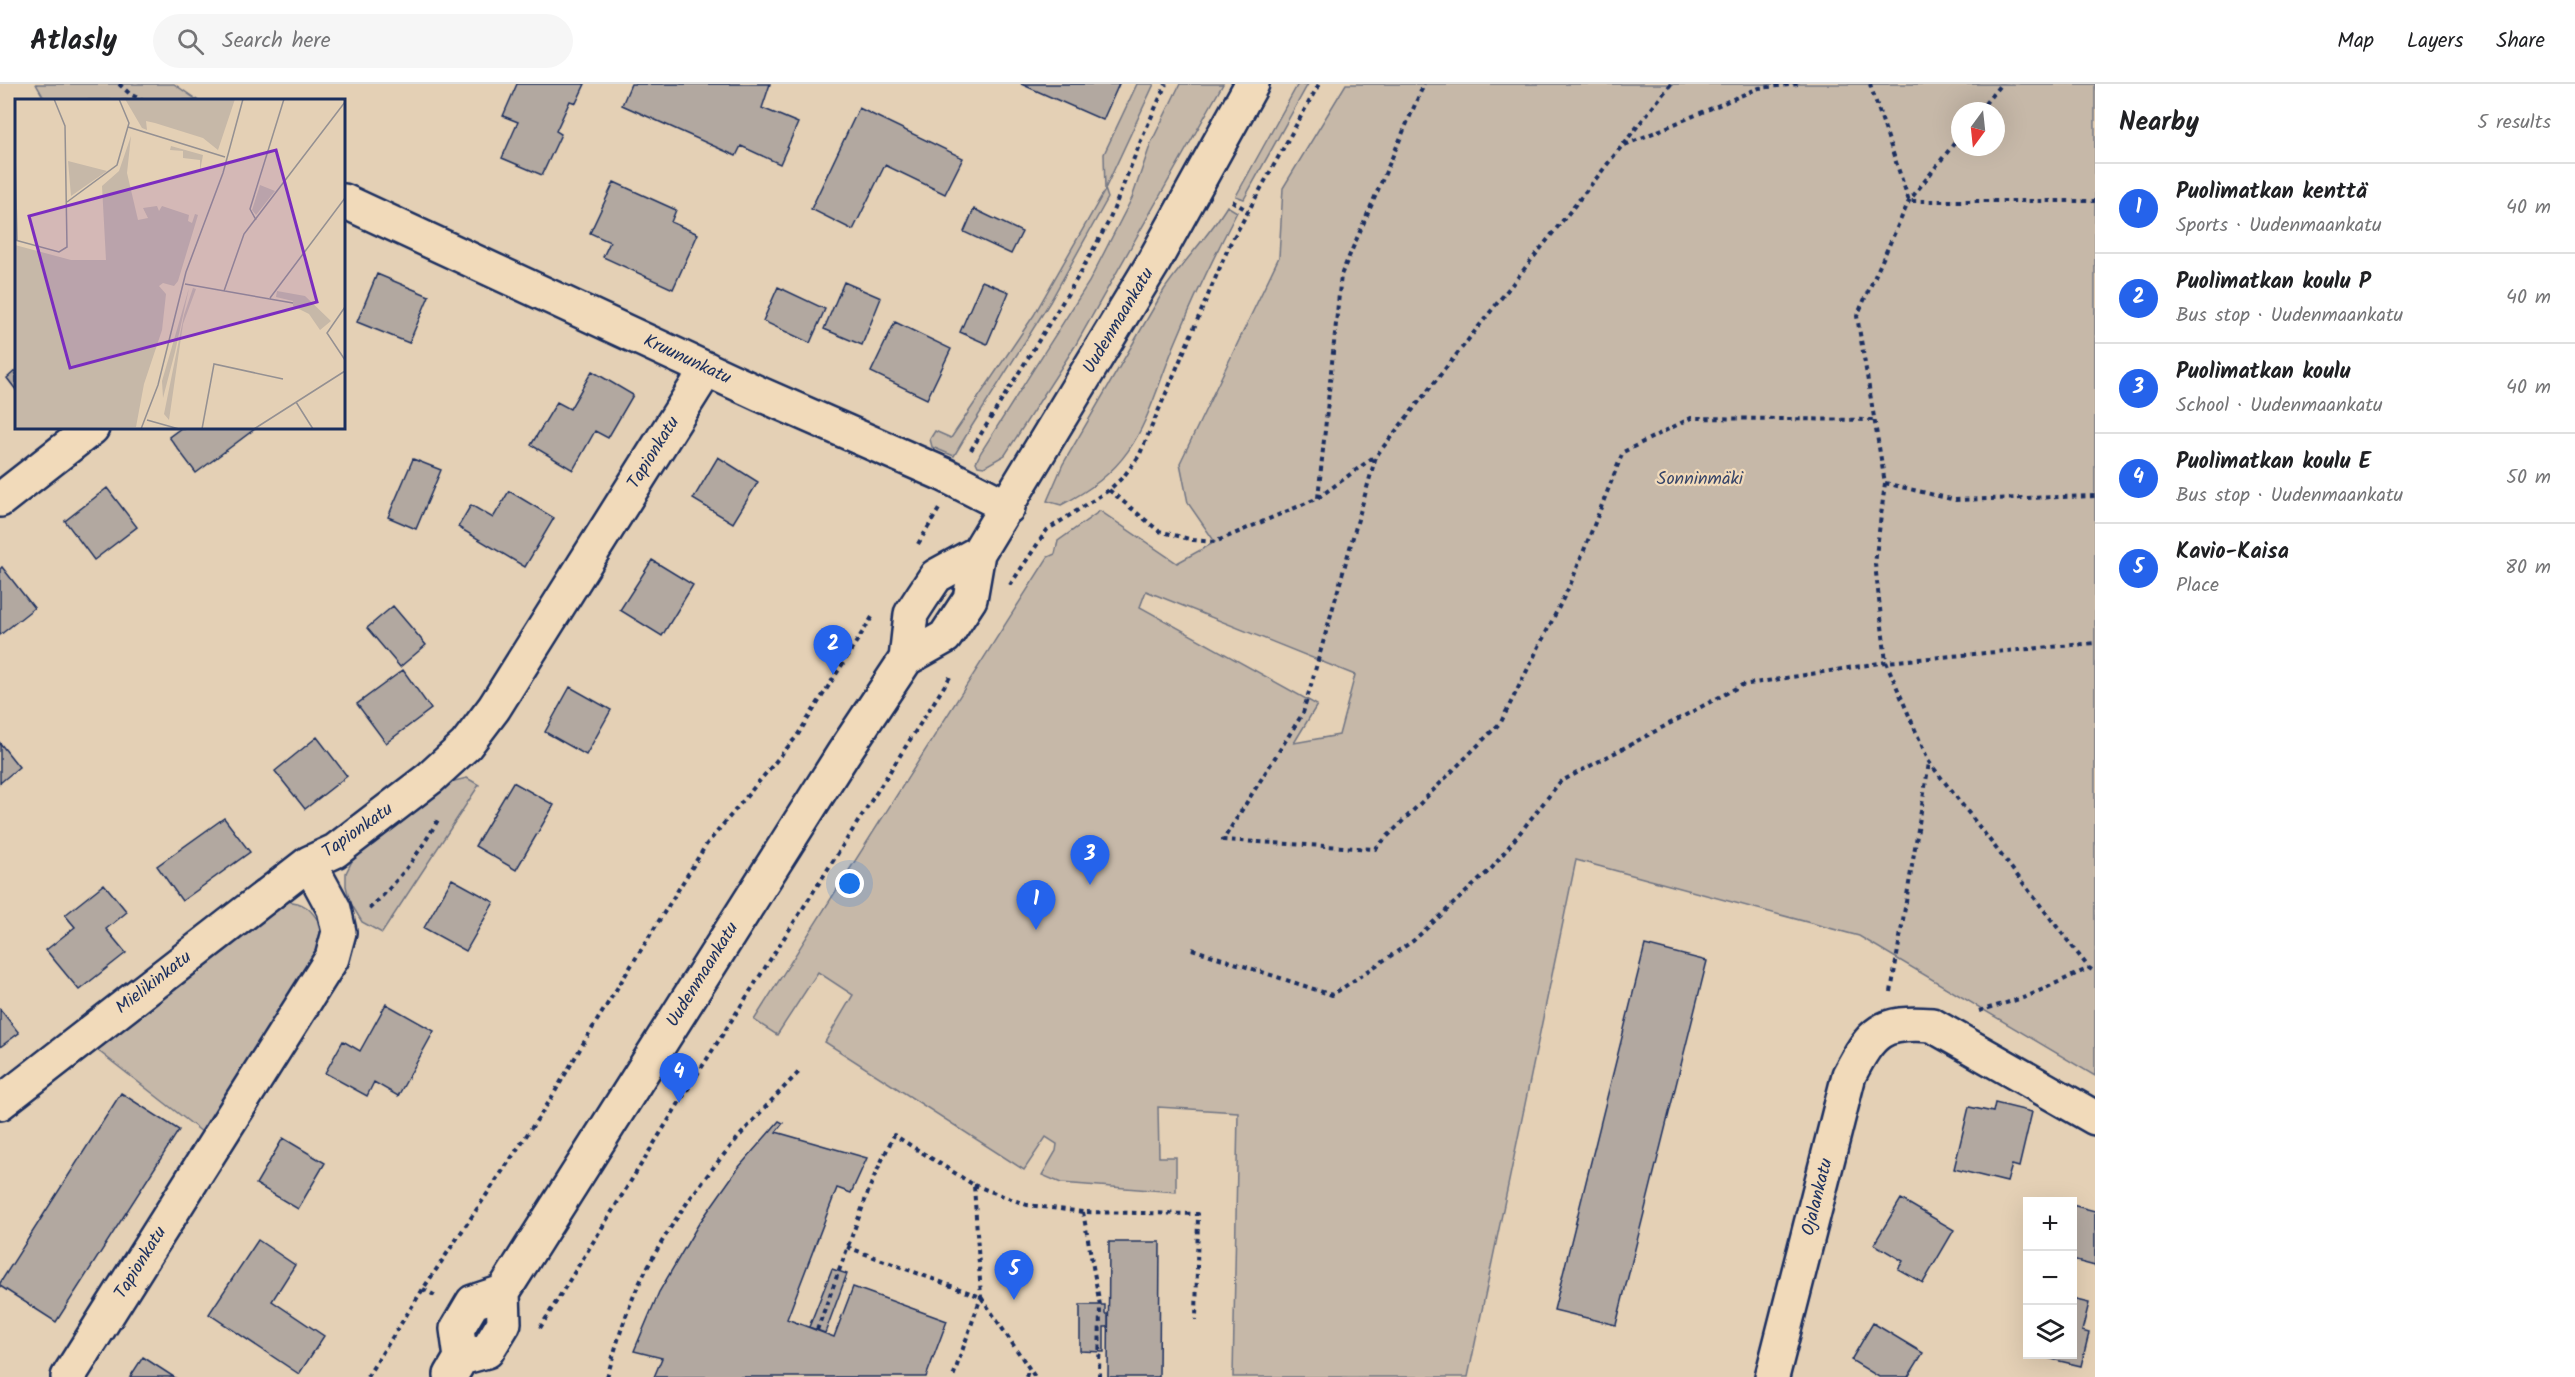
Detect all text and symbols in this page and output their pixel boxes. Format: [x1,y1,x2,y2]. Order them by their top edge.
search box [153,14,573,68]
text: Atlasly [30,19,117,64]
text: Search here [222,24,331,59]
icon: search [174,25,207,58]
text: Map [2337,25,2374,58]
text: Layers [2407,25,2463,58]
text: Share [2496,25,2545,58]
inset map [15,99,345,429]
north arrow [1951,102,2005,156]
text: Nearby [2119,102,2199,144]
text: 5 results [2477,107,2551,139]
text: Puolimatkan kenttä [2176,175,2367,210]
text: 1 [2135,192,2142,224]
text: 40 m [2506,192,2551,224]
text: Sports · Uudenmaankatu [2176,210,2382,242]
street label: Uudenmaankatu [1076,262,1162,380]
text: Puolimatkan koulu P [2176,265,2371,300]
text: 2 [2133,282,2144,314]
text: 40 m [2506,282,2551,314]
text: Bus stop · Uudenmaankatu [2176,300,2403,332]
street label: Kruununkatu [638,327,736,393]
text: Puolimatkan koulu [2176,355,2350,390]
text: 3 [2133,372,2144,404]
text: 40 m [2506,372,2551,404]
text: School · Uudenmaankatu [2176,390,2383,422]
street label: Tapionkatu [620,411,688,495]
text: Puolimatkan koulu E [2176,445,2371,480]
text: 4 [2133,462,2144,494]
text: 50 m [2506,462,2551,494]
park label: Sonninmäki [1657,465,1744,494]
text: Bus stop · Uudenmaankatu [2176,480,2403,512]
text: Kavio-Kaisa [2176,535,2289,570]
text: 5 [2133,552,2144,584]
text: 80 m [2505,552,2551,584]
text: Place [2176,570,2219,602]
pin: 2 [814,626,852,675]
street label: Tapionkatu [316,796,400,866]
pin: 3 [1070,836,1110,885]
your location [835,869,864,898]
pin: 1 [1016,880,1056,930]
street label: Uudenmaankatu [659,916,747,1033]
street label: Mielikinkatu [110,944,199,1022]
pin: 4 [660,1054,698,1103]
street label: Ojalankatu [1794,1155,1842,1239]
map controls [2023,1197,2077,1359]
button: + [2023,1197,2077,1251]
street label: Tapionkatu [107,1221,175,1305]
pin: 5 [994,1250,1034,1300]
button: − [2023,1251,2077,1305]
button: layers [2023,1305,2077,1359]

